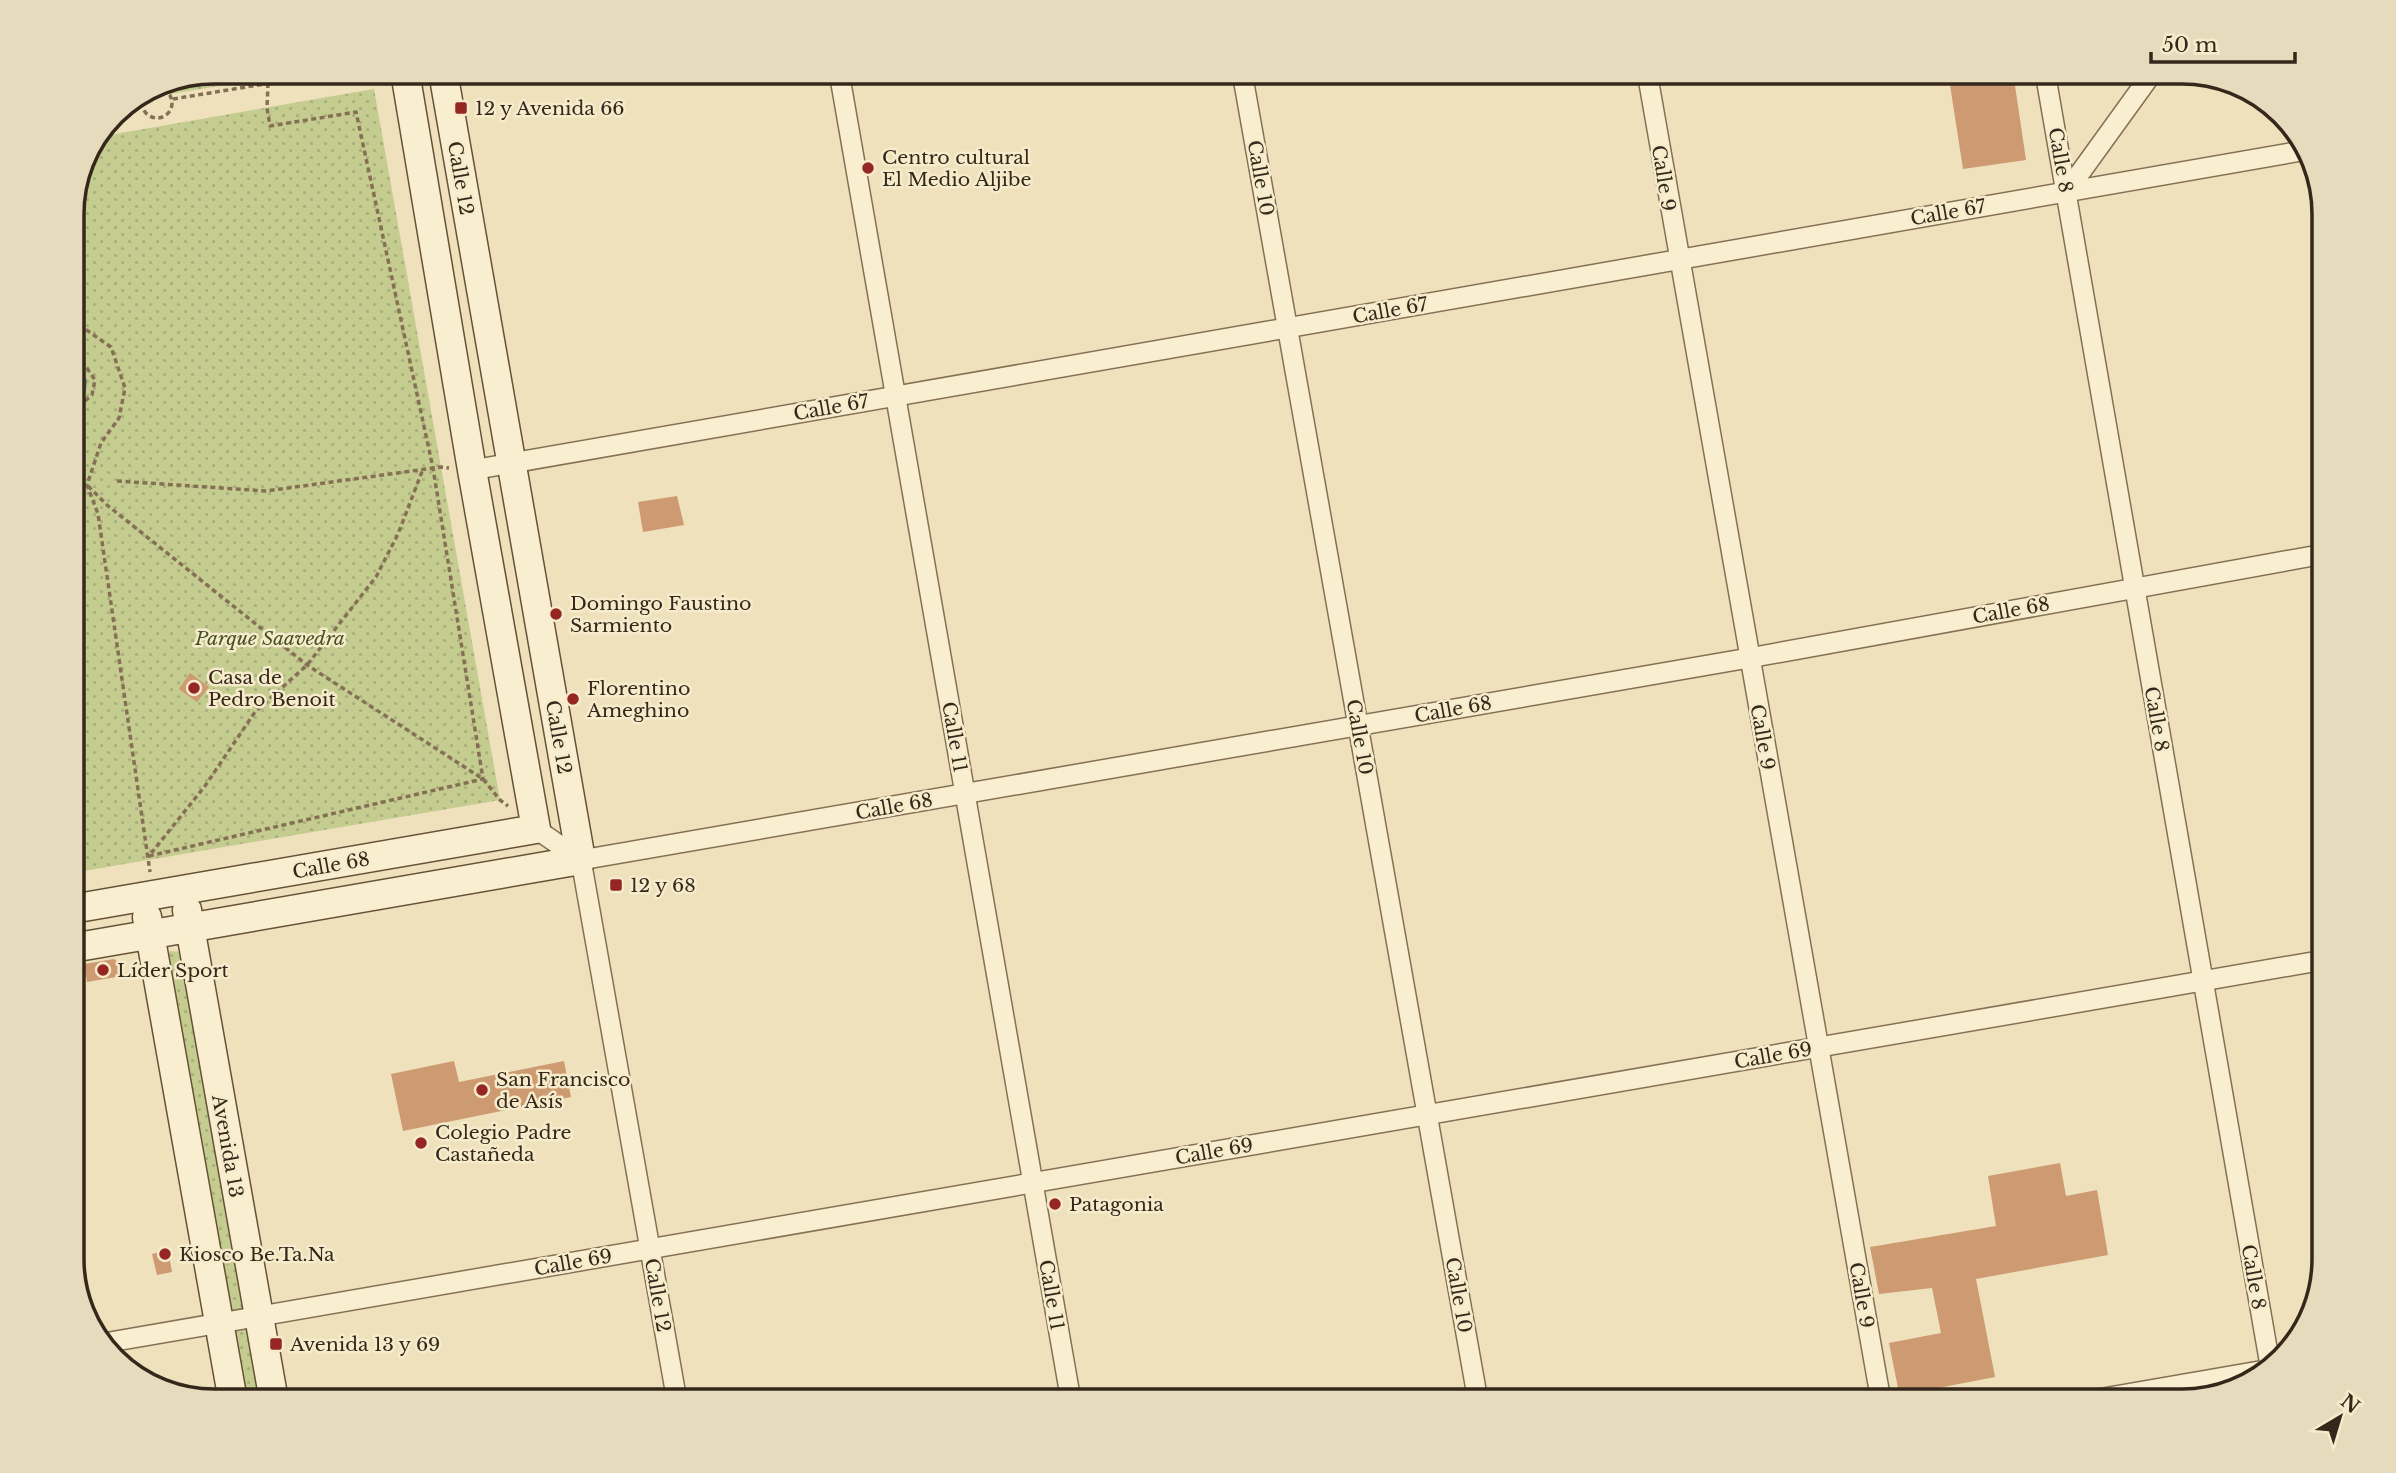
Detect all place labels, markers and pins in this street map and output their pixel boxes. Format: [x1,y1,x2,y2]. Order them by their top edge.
place label: 12 y Avenida 66 [475,97,625,120]
marker: 12 y Avenida 66 [453,100,469,116]
place label: Centro cultural El Medio Aljibe [882,146,1031,191]
marker: Centro cultural El Medio Aljibe [860,160,876,176]
place label: Domingo Faustino Sarmiento [570,592,751,637]
marker: Domingo Faustino Sarmiento [548,606,564,622]
place label: Casa de Pedro Benoit [208,666,336,711]
place label: Florentino Ameghino [586,677,690,722]
marker: Casa de Pedro Benoit [186,680,202,696]
marker: Florentino Ameghino [565,691,581,707]
place label: 12 y 68 [630,874,696,897]
marker: 12 y 68 [608,877,624,893]
place label: Líder Sport [117,959,230,982]
marker: Líder Sport [95,962,111,978]
place label: San Francisco de Asís [496,1068,630,1113]
marker: San Francisco de Asís [474,1082,490,1098]
place label: Colegio Padre Castañeda [435,1121,571,1166]
marker: Colegio Padre Castañeda [413,1135,429,1151]
place label: Patagonia [1069,1193,1164,1216]
marker: Patagonia [1047,1196,1063,1212]
place label: Kiosco Be.Ta.Na [179,1243,335,1266]
marker: Kiosco Be.Ta.Na [157,1246,173,1262]
place label: Avenida 13 y 69 [289,1333,440,1356]
marker: Avenida 13 y 69 [268,1336,284,1352]

